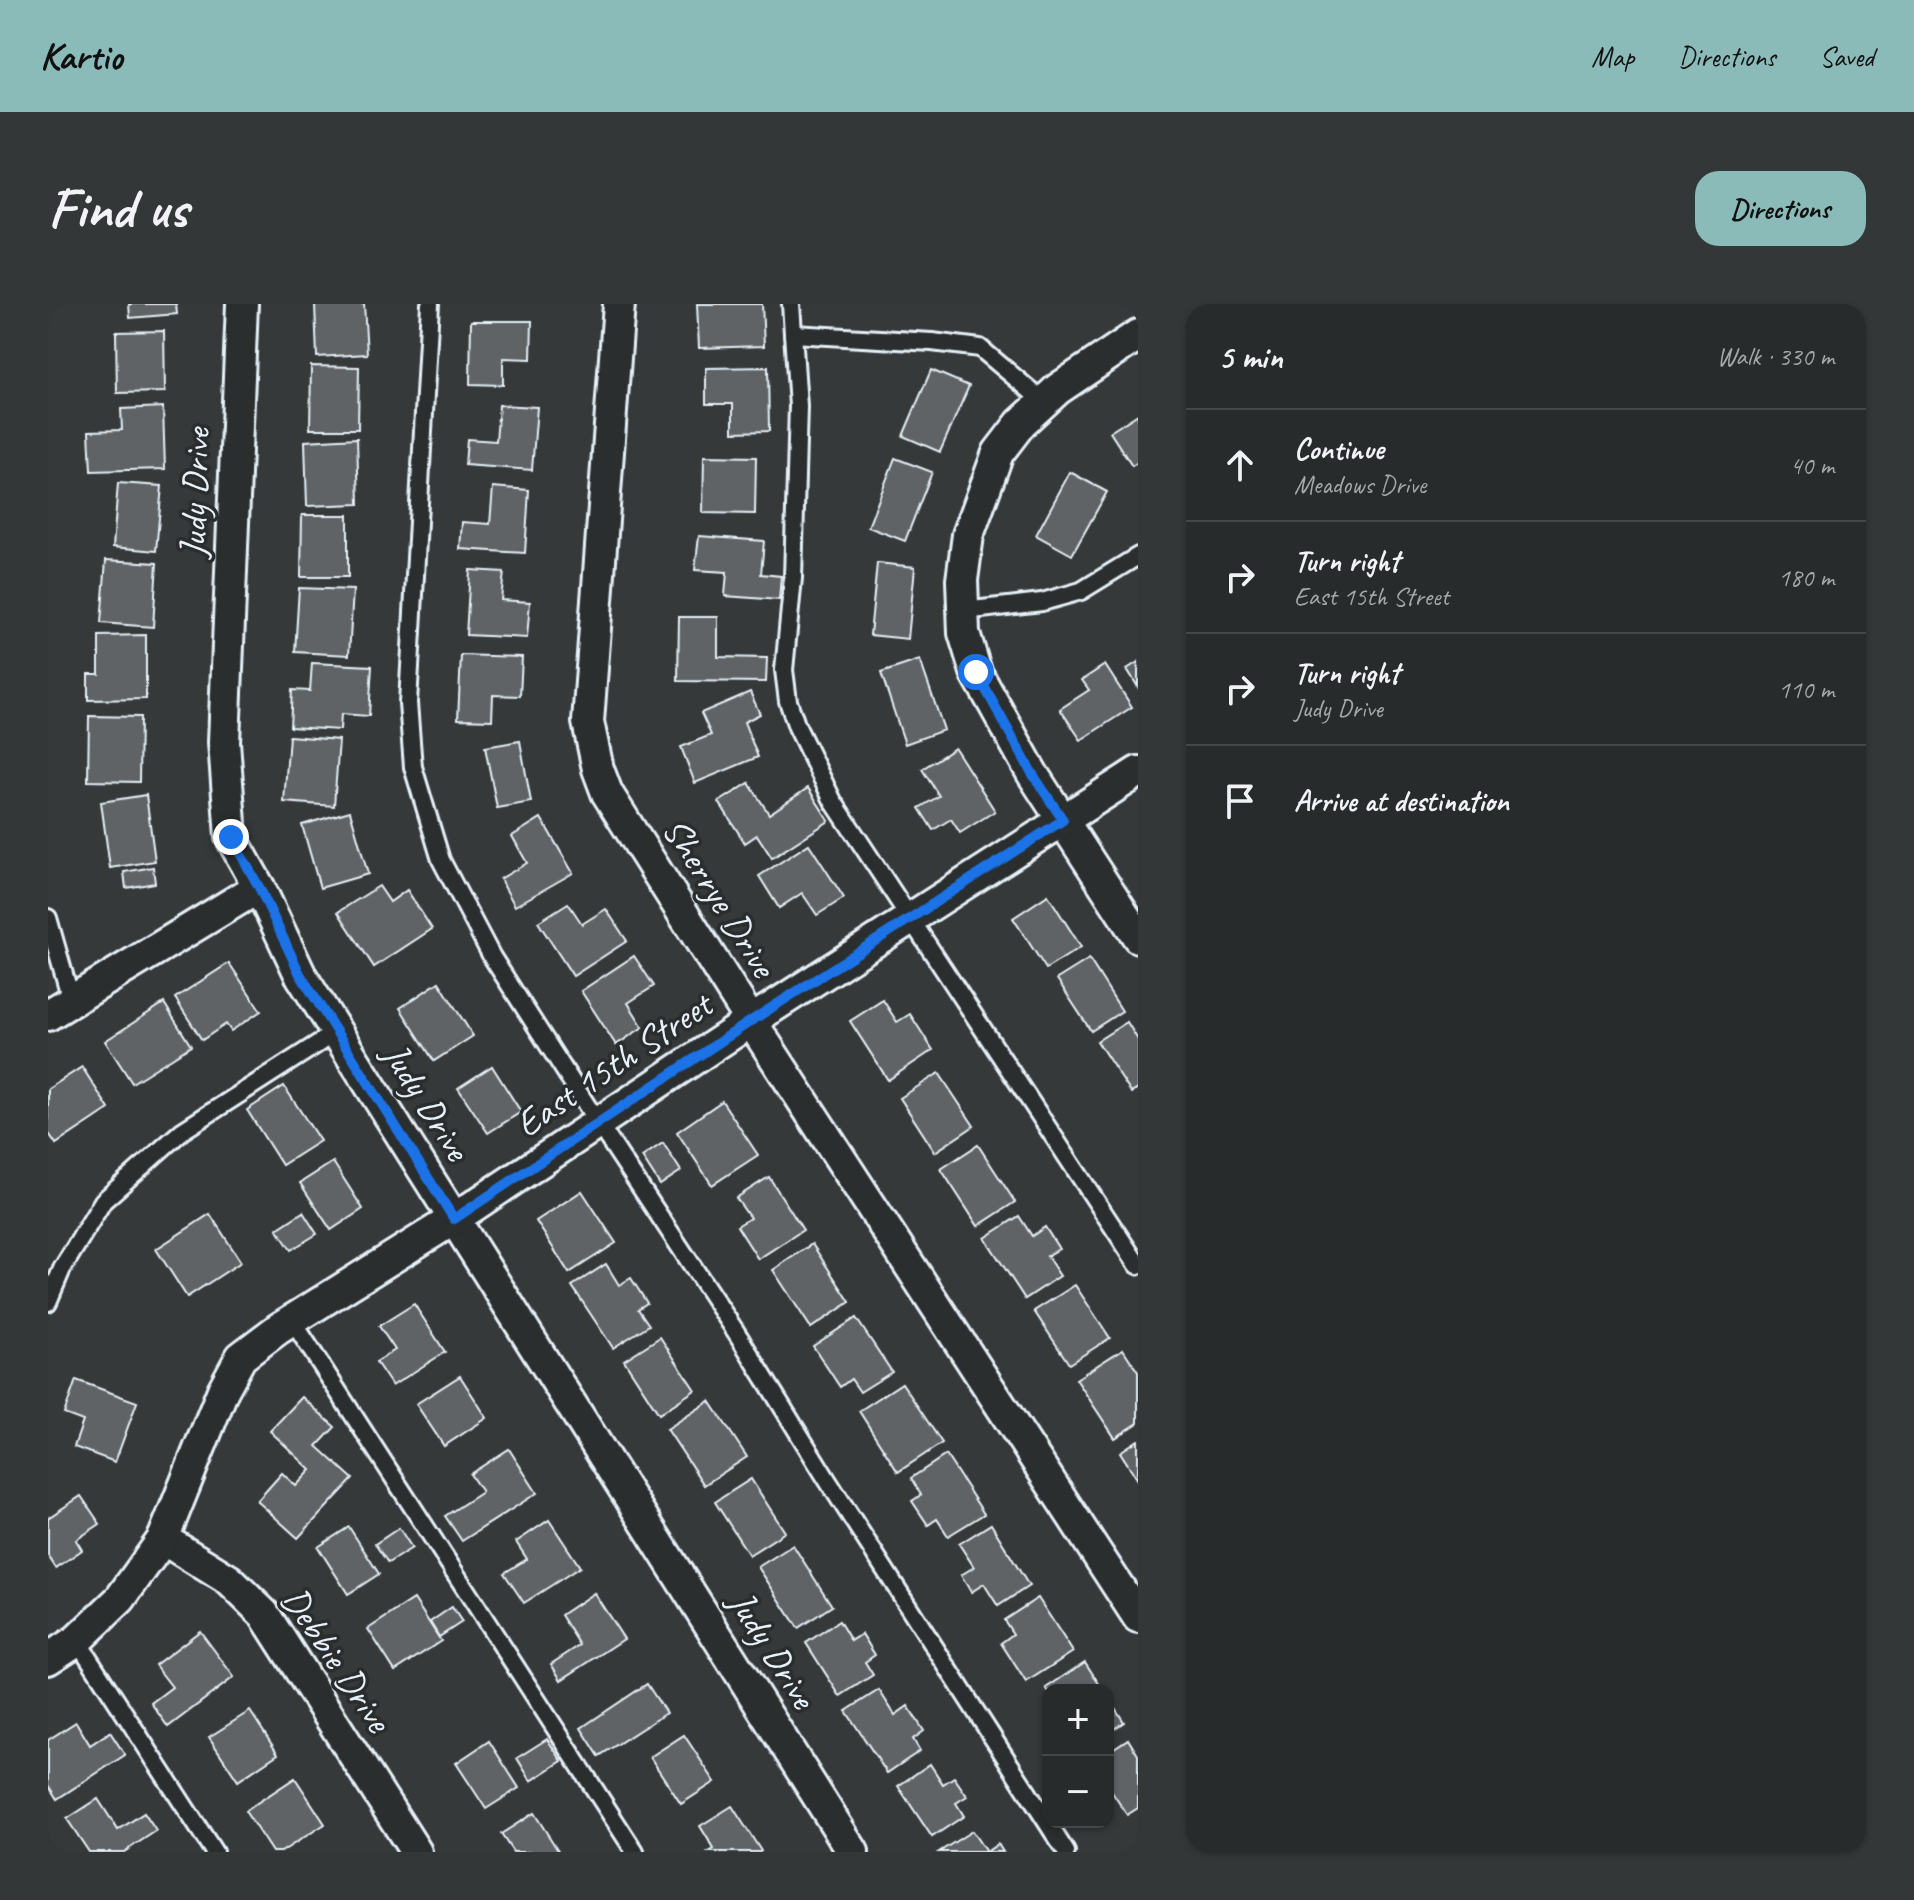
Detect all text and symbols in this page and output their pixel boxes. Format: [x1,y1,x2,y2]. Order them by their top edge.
text: Kartio [40,33,122,80]
text: Map [1591,39,1634,74]
text: Directions [1678,39,1776,74]
text: Saved [1820,39,1874,74]
button: Directions [1695,171,1866,246]
text: Find us [48,173,188,244]
text: 5 min [1218,335,1283,378]
text: Walk · 330 m [1717,340,1834,373]
street label: Judy Drive [169,425,220,561]
text: Continue [1294,430,1384,468]
icon: ahead [1218,443,1262,487]
text: 40 m [1790,449,1834,482]
text: Meadows Drive [1294,468,1426,501]
text: Turn right [1294,542,1399,580]
icon: right [1218,555,1262,599]
text: 180 m [1778,561,1834,594]
text: East 15th Street [1294,580,1449,613]
route start [958,654,994,690]
text: Turn right [1294,654,1399,692]
icon: right [1218,667,1262,711]
text: 110 m [1778,673,1834,706]
text: Judy Drive [1294,692,1383,725]
icon: arrive [1218,779,1262,823]
text: Arrive at destination [1294,782,1509,820]
street label: Sherrye Drive [652,809,788,988]
route end [213,819,249,855]
street label: East 15th Street [506,980,723,1147]
street label: Judy Drive [371,1032,482,1171]
street label: Debbie Drive [271,1578,404,1743]
street label: Judy Drive [717,1580,828,1719]
map controls [1042,1684,1114,1828]
button: + [1042,1684,1114,1756]
button: − [1042,1756,1114,1828]

